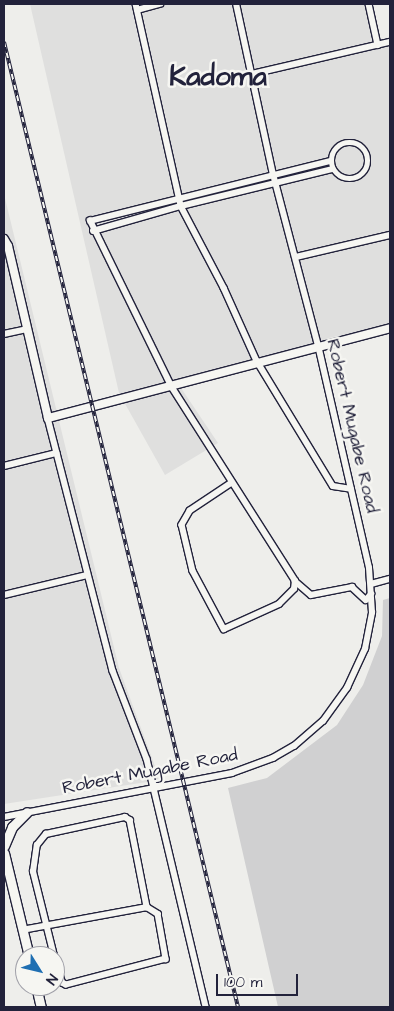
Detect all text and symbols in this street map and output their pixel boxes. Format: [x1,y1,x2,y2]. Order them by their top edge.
district label: Kadoma [169,60,267,94]
street label: Robert Mugabe Road [321,337,383,515]
street label: Robert Mugabe Road [61,744,239,800]
north arrow [15,946,65,996]
scale bar [219,964,302,996]
text: N [41,970,62,989]
text: 100 m [224,972,263,993]

